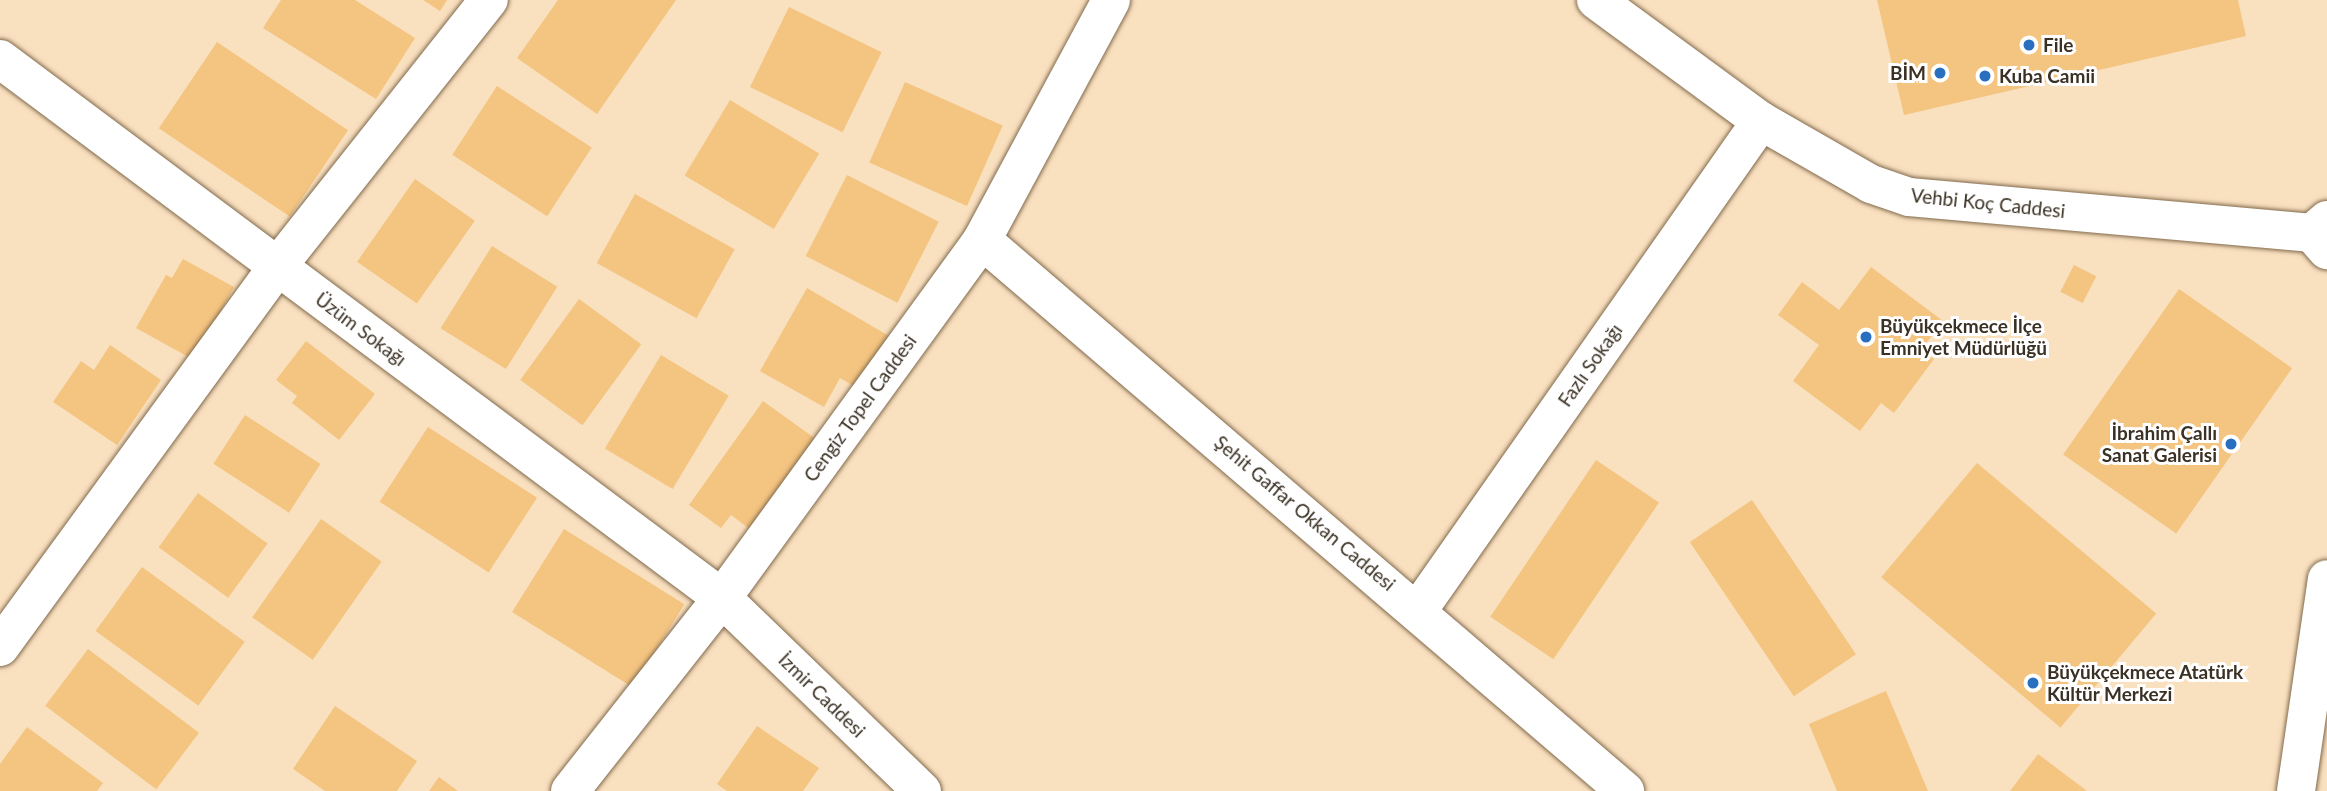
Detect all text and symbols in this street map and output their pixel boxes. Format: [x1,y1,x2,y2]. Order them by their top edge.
place label: File [2043,34,2073,56]
marker: File [2021,37,2037,53]
place label: BİM [1890,62,1926,84]
marker: BİM [1932,65,1948,81]
place label: Kuba Camii [1999,65,2095,87]
marker: Kuba Camii [1977,68,1993,84]
street label: Vehbi Koç Caddesi [1910,184,2066,222]
street label: Üzüm Sokağı [311,287,411,371]
place label: Büyükçekmece İlçe Emniyet Müdürlüğü [1880,315,2047,359]
street label: Fazlı Sokağı [1553,319,1627,411]
marker: Büyükçekmece İlçe Emniyet Müdürlüğü [1858,329,1874,345]
street label: Cengiz Topel Caddesi [799,330,921,486]
place label: İbrahim Çallı Sanat Galerisi [2102,422,2217,466]
street label: Şehit Gaffar Okkan Caddesi [1210,430,1400,596]
marker: İbrahim Çallı Sanat Galerisi [2223,436,2239,452]
street label: İzmir Caddesi [774,648,870,742]
place label: Büyükçekmece Atatürk Kültür Merkezi [2047,661,2244,705]
marker: Büyükçekmece Atatürk Kültür Merkezi [2025,675,2041,691]

